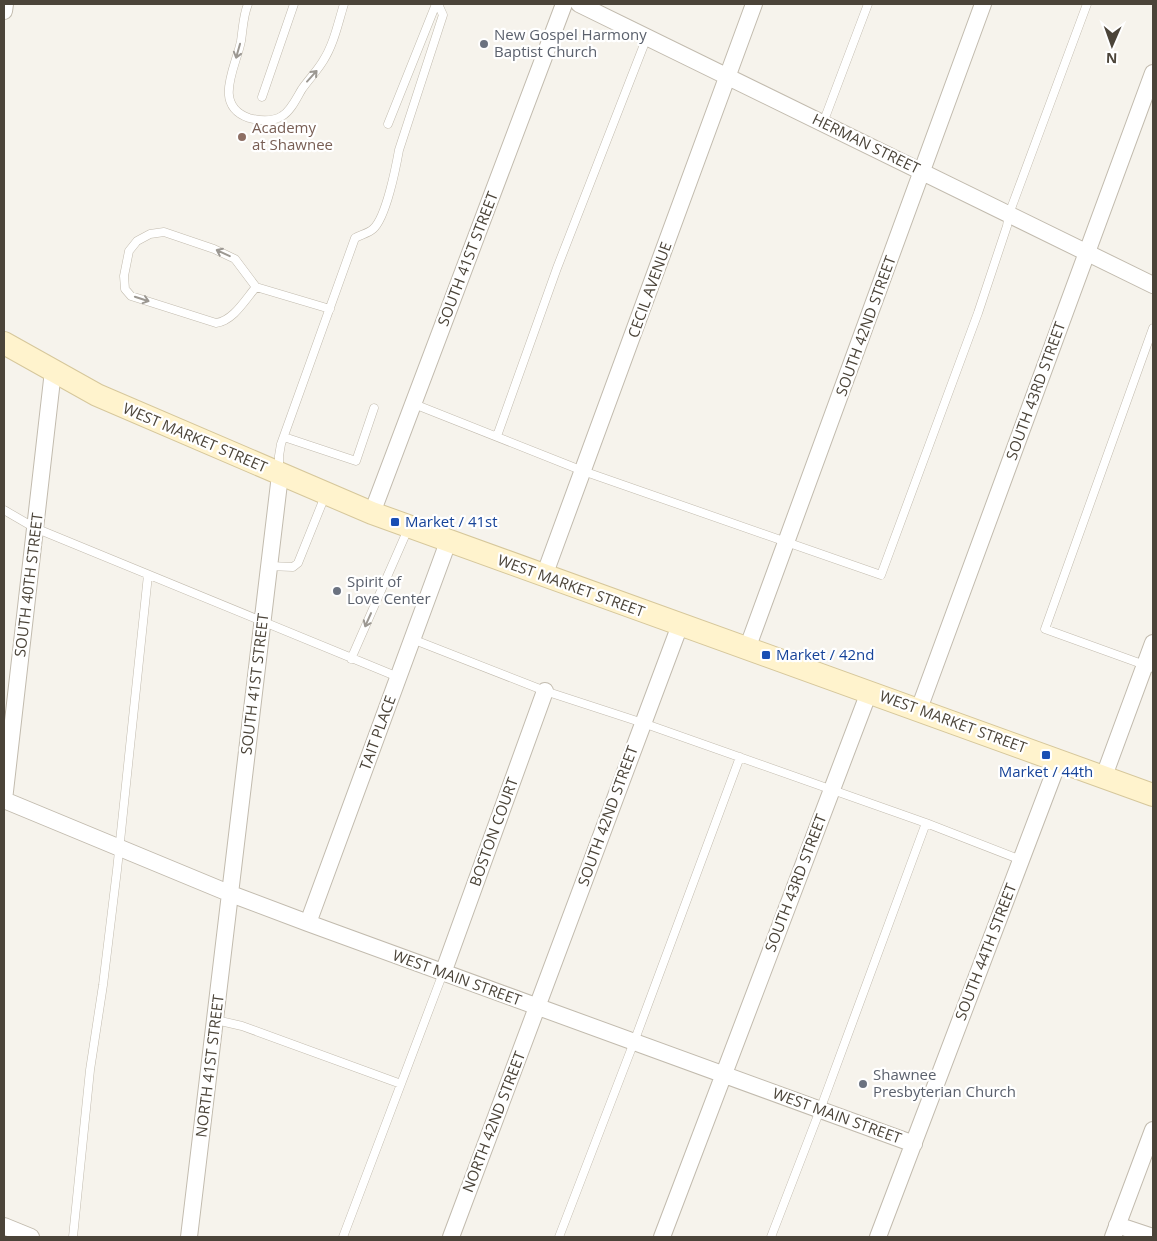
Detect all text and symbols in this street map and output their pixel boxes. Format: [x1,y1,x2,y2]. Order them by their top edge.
north arrow [1087,20,1137,70]
place label: New Gospel Harmony Baptist Church [494,24,647,61]
marker: New Gospel Harmony Baptist Church [478,38,490,50]
one-way arrow [233,43,242,59]
text: N [1106,49,1118,68]
one-way arrow [306,70,318,83]
street label: HERMAN STREET [809,108,924,178]
place label: Academy at Shawnee [252,117,333,154]
marker: Academy at Shawnee [236,131,248,143]
street label: SOUTH 41ST STREET [432,188,502,329]
street label: CECIL AVENUE [622,239,676,340]
one-way arrow [216,248,231,257]
street label: SOUTH 42ND STREET [830,252,900,399]
one-way arrow [134,295,149,304]
street label: SOUTH 43RD STREET [1001,318,1070,463]
street label: WEST MARKET STREET [120,398,271,477]
street label: SOUTH 40TH STREET [9,511,47,658]
place label: Market / 41st [405,511,498,531]
marker: Market / 41st [389,516,401,528]
street label: WEST MARKET STREET [495,549,648,621]
place label: Spirit of Love Center [347,571,431,608]
marker: Spirit of Love Center [331,585,343,597]
street label: SOUTH 41ST STREET [235,611,273,756]
one-way arrow [363,612,373,627]
place label: Market / 42nd [776,644,874,664]
marker: Market / 42nd [760,649,772,661]
street label: WEST MARKET STREET [877,685,1030,757]
street label: TAIT PLACE [354,692,400,773]
street label: SOUTH 42ND STREET [572,742,642,889]
marker: Market / 44th [1040,749,1052,761]
place label: Market / 44th [999,761,1093,781]
street label: BOSTON COURT [464,774,522,889]
street label: SOUTH 43RD STREET [760,810,831,954]
street label: SOUTH 44TH STREET [950,880,1021,1023]
street label: WEST MAIN STREET [390,944,525,1010]
street label: NORTH 41ST STREET [190,993,228,1138]
street label: NORTH 42ND STREET [457,1048,529,1195]
place label: Shawnee Presbyterian Church [873,1064,1016,1101]
marker: Shawnee Presbyterian Church [857,1078,869,1090]
street label: WEST MAIN STREET [770,1082,905,1148]

